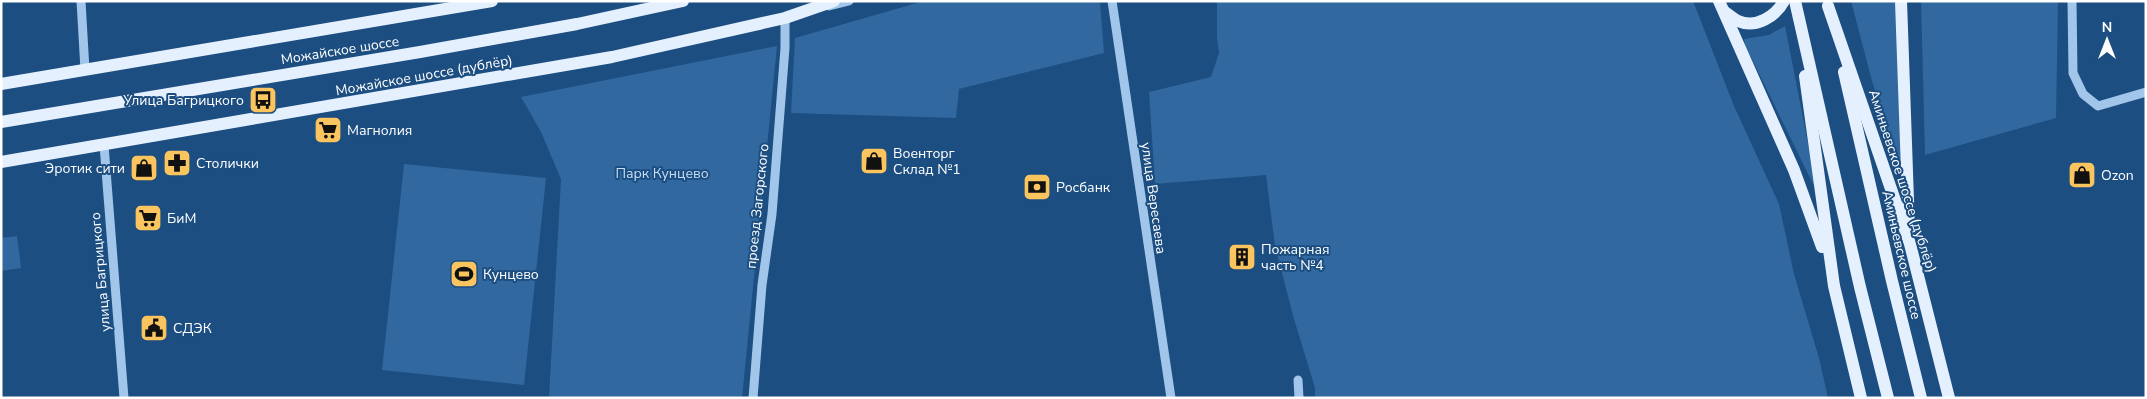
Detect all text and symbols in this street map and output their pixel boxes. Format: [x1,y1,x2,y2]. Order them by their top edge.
north arrow [2082,15,2132,65]
text: N [2102,18,2112,37]
street label: Можайское шоссе [280,32,401,69]
street label: Можайское шоссе (дублёр) [334,51,514,100]
bus stop icon: Улица Багрицкого [248,85,278,115]
street label: Аминьевское шоссе (дублёр) [1865,87,1941,275]
place label: Улица Багрицкого [122,91,244,110]
supermarket icon: Магнолия [313,115,343,145]
place label: Магнолия [347,121,412,140]
street label: улица Вересаева [1136,141,1171,255]
street label: проезд Загорского [741,142,774,270]
place label: Военторг Склад №1 [893,144,961,179]
shop icon: Военторг Склад №1 [859,146,889,176]
pharmacy icon: Столички [162,148,192,178]
shop icon: Эротик сити [129,153,159,183]
place label: Столички [196,154,259,173]
place label: Эротик сити [45,159,125,178]
shop icon: Ozon [2067,160,2097,190]
park label: Парк Кунцево [615,164,709,183]
place label: Ozon [2101,166,2134,185]
bank icon: Росбанк [1022,172,1052,202]
place label: Росбанк [1056,178,1111,197]
street label: Аминьевское шоссе [1879,189,1925,321]
supermarket icon: БиМ [133,203,163,233]
place label: БиМ [167,209,196,228]
street label: улица Багрицкого [86,211,115,332]
place label: Пожарная часть №4 [1261,240,1330,275]
building icon: Пожарная часть №4 [1227,242,1257,272]
sports icon: Кунцево [449,259,479,289]
place label: Кунцево [483,265,539,284]
public building icon: СДЭК [139,313,169,343]
place label: СДЭК [173,319,212,338]

